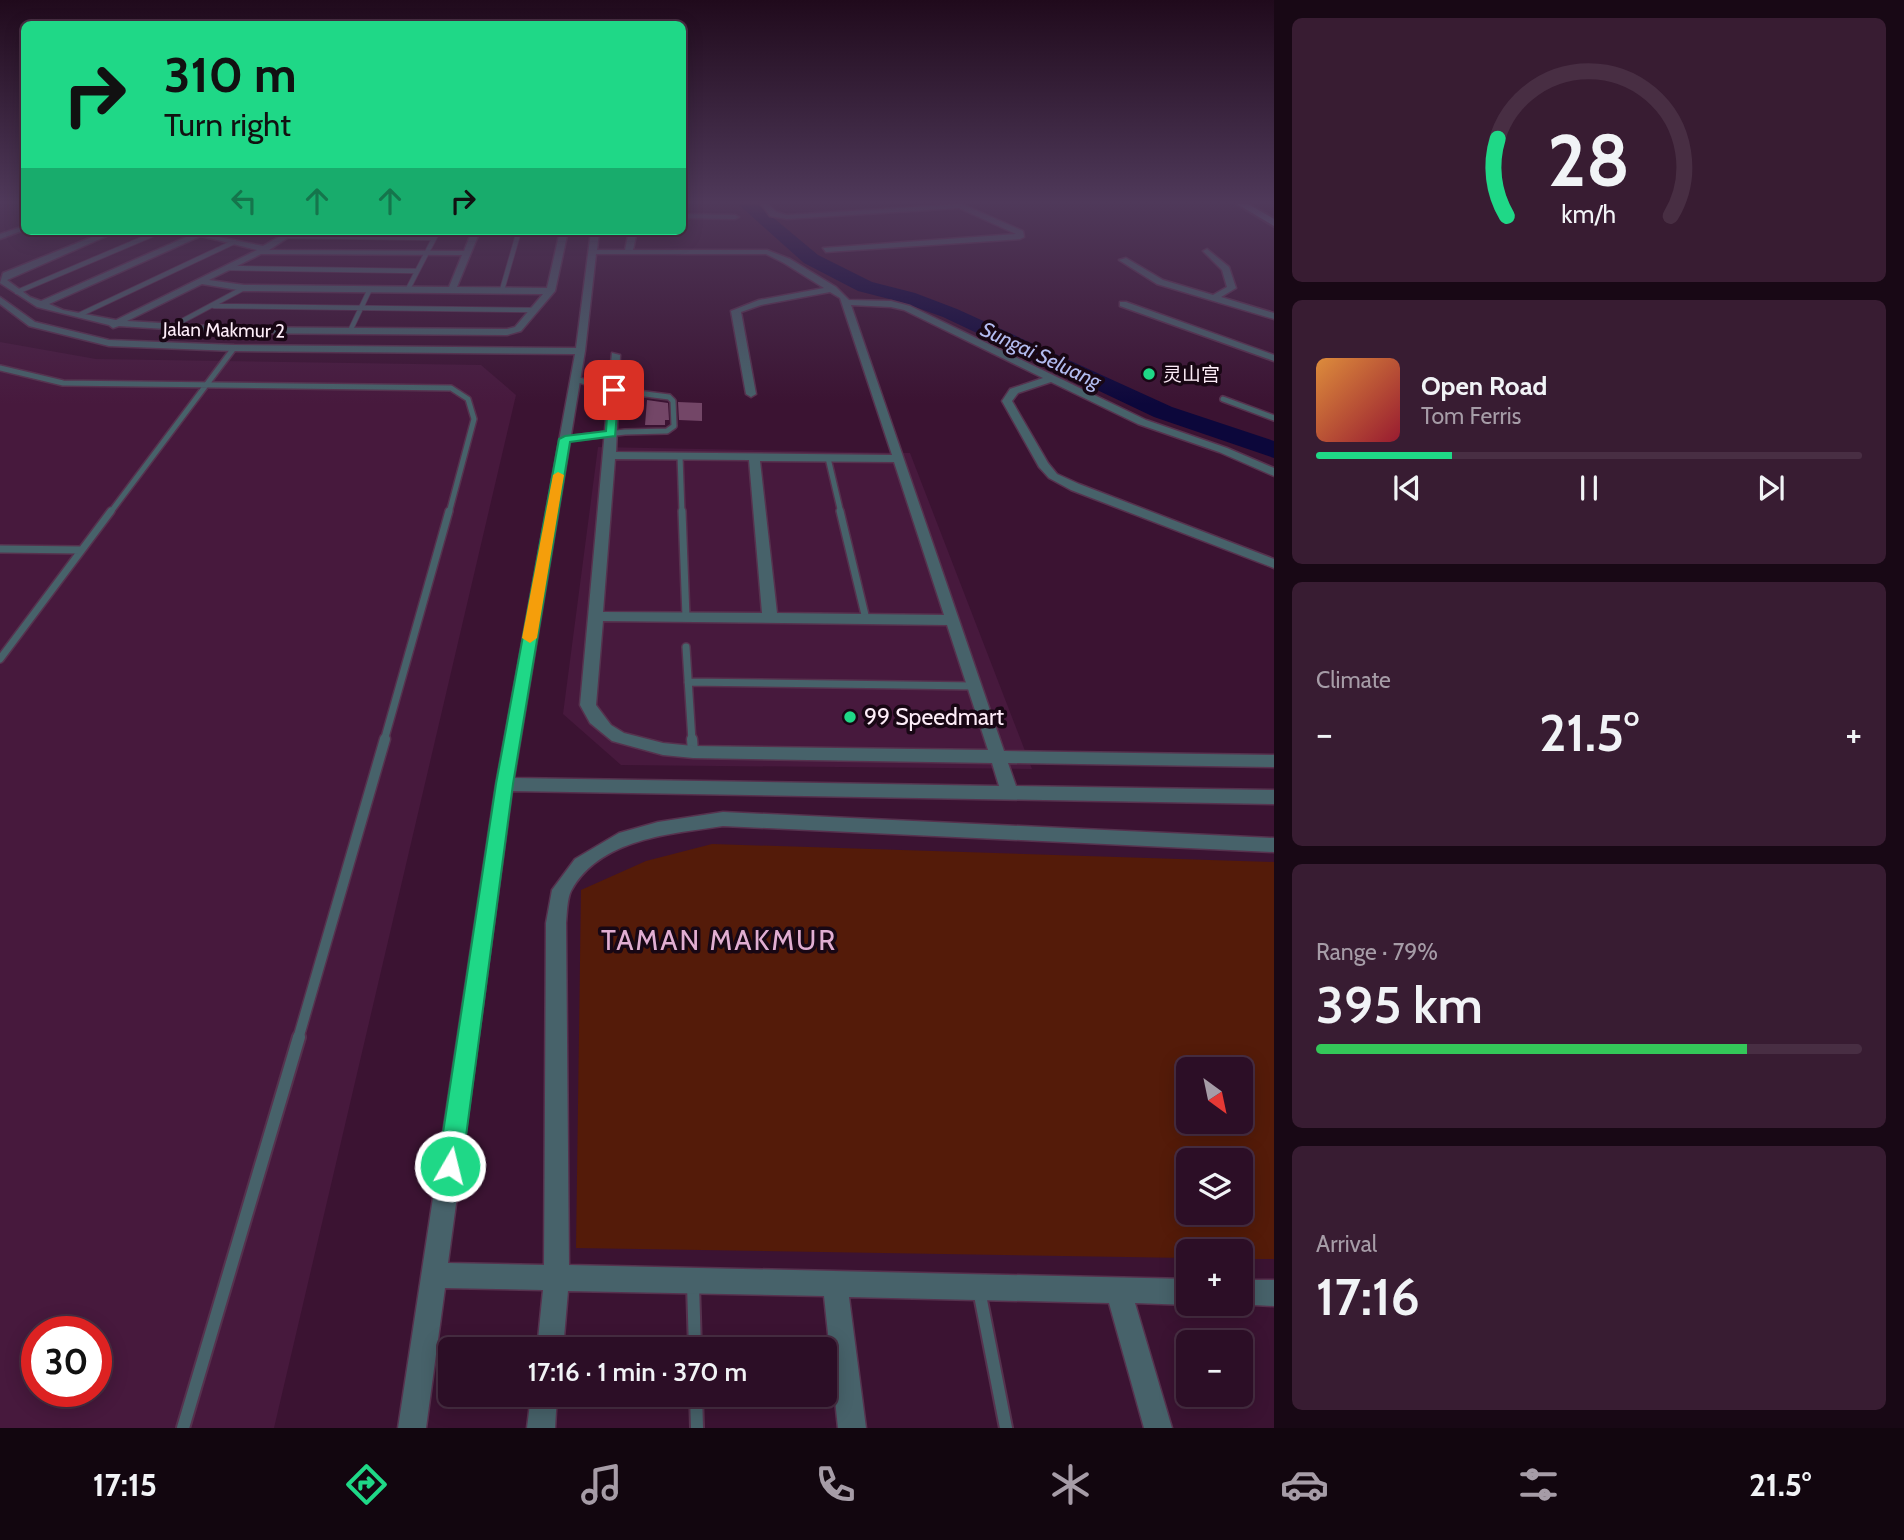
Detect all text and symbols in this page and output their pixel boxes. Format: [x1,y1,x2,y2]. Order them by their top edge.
text: 310 m [164,45,297,104]
icon: right [49,49,140,140]
text: Turn right [164,105,291,144]
text: 28 [1548,116,1630,204]
icon: left [225,182,263,220]
icon: ahead [298,182,336,220]
icon: ahead [371,182,409,220]
icon: right [444,182,482,220]
text: km/h [1562,199,1616,229]
water label: Sungai Seluang [977,316,1106,394]
street label: Jalan Makmur 2 [162,317,285,343]
pin [584,360,644,420]
place label: 灵山宫 [1163,363,1220,386]
marker: 灵山宫 [1141,366,1157,382]
text: Open Road [1421,370,1547,402]
icon: arrive [595,371,633,409]
text: Tom Ferris [1421,402,1521,430]
icon: previous [1388,469,1426,507]
icon: pause [1570,469,1608,507]
icon: next [1752,469,1790,507]
text: Climate [1316,666,1391,694]
text: 21.5° [1539,701,1639,764]
place label: 99 Speedmart [864,703,1004,731]
marker: 99 Speedmart [842,709,858,725]
text: − [1316,710,1333,757]
text: + [1845,710,1862,757]
district label: TAMAN MAKMUR [601,923,837,957]
text: Range · 79% [1316,938,1438,966]
text: 395 km [1316,973,1483,1036]
north arrow [1176,1057,1253,1134]
map controls [1176,1057,1253,1407]
position arrow [413,1129,487,1203]
button: layers [1176,1148,1253,1225]
text: Arrival [1316,1230,1377,1258]
button: + [1176,1239,1253,1316]
text: 17:16 [1316,1265,1420,1328]
speed limit sign: 30 [21,1316,112,1407]
button: − [1176,1330,1253,1407]
text: 17:16 · 1 min · 370 m [528,1356,747,1388]
icon: directions [342,1460,391,1509]
icon: music [577,1460,626,1509]
icon: phone [811,1460,860,1509]
icon: climate [1046,1460,1095,1509]
icon: car [1280,1460,1329,1509]
icon: filters [1514,1460,1563,1509]
text: 17:15 [93,1465,157,1504]
text: 21.5° [1749,1465,1811,1504]

